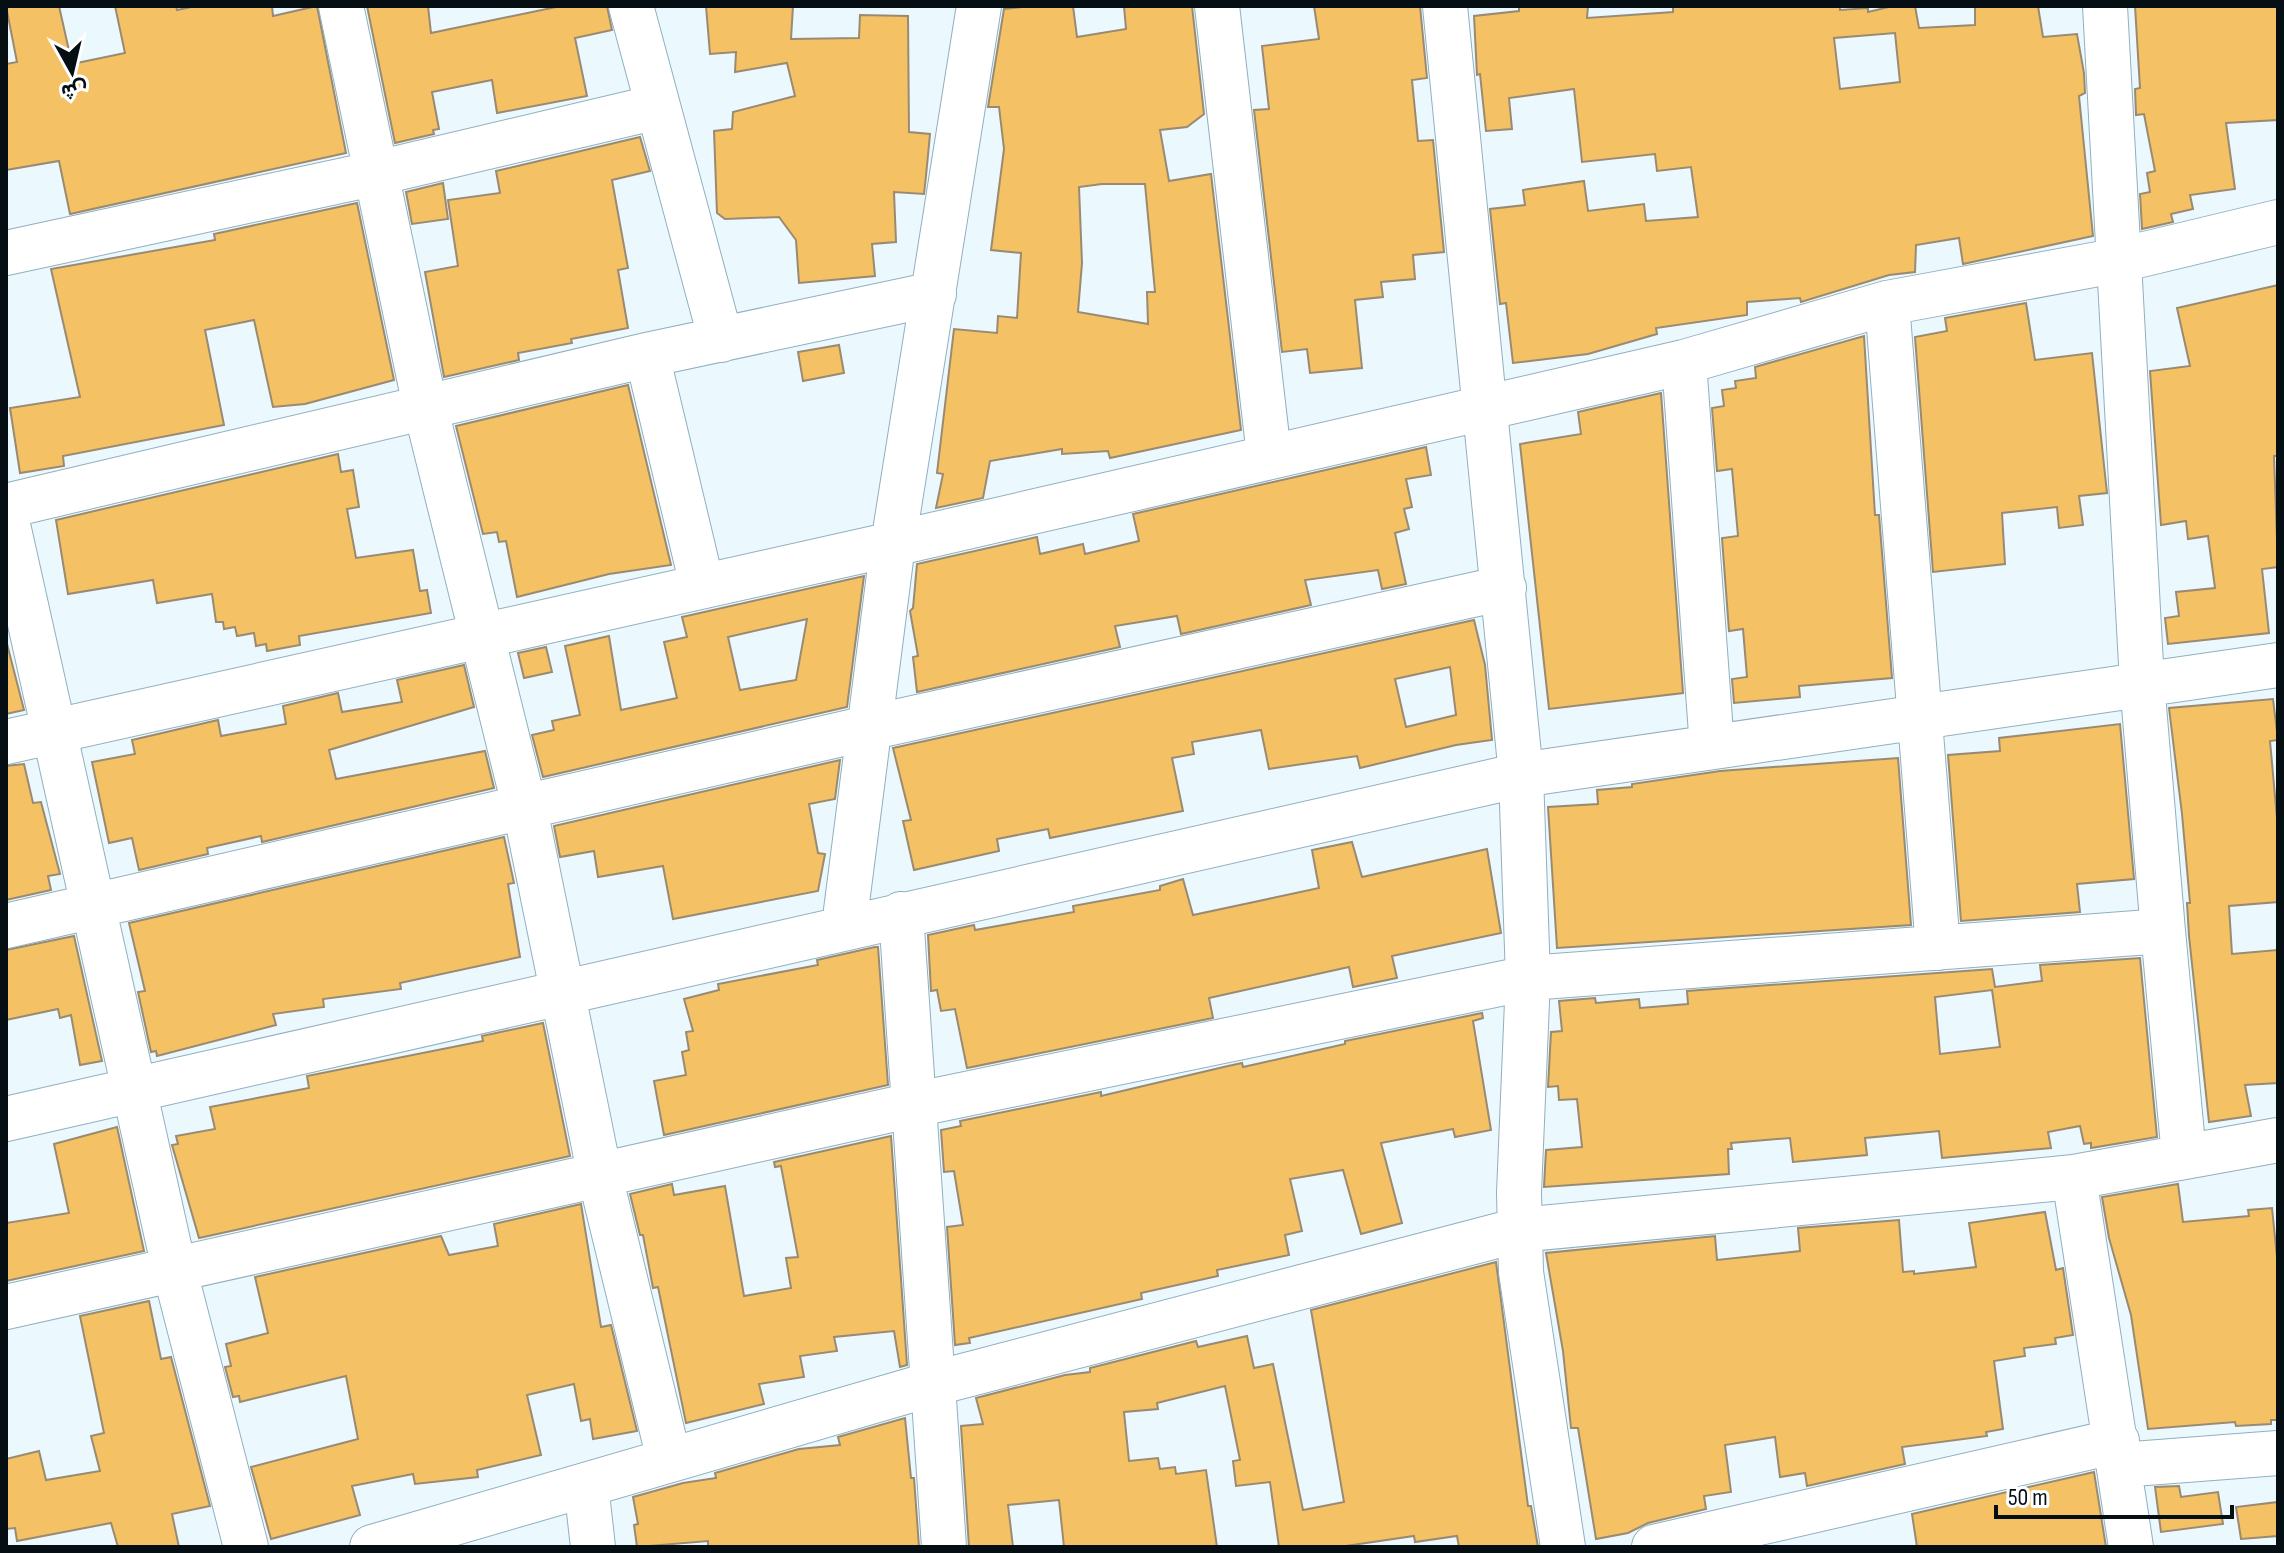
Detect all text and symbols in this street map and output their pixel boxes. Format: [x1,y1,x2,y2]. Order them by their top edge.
north arrow [32,32,112,112]
text: ش [60,75,90,106]
scale bar [1996,1469,2232,1519]
text: 50 m [2008,1483,2048,1512]

